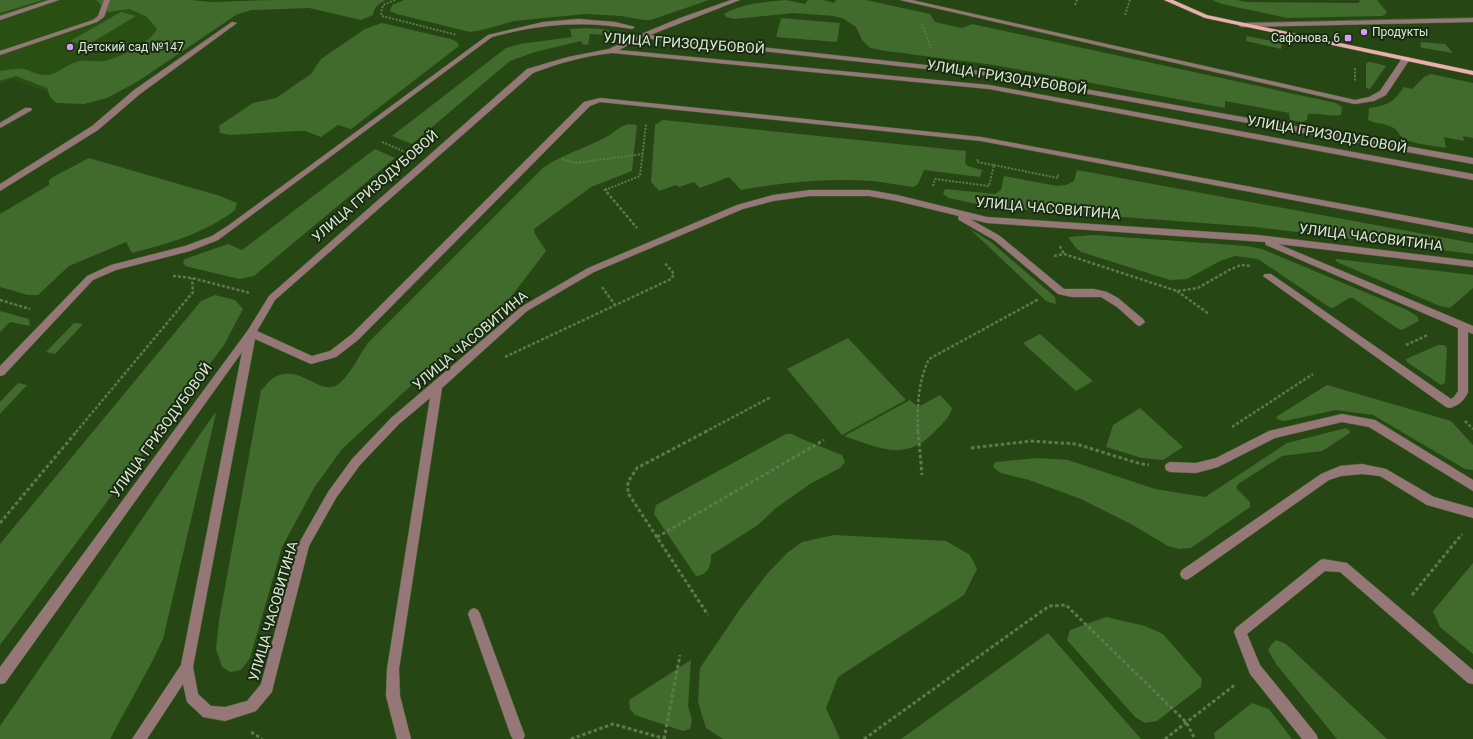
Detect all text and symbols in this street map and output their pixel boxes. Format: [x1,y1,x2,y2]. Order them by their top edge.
place label: Продукты [1372,25,1428,39]
marker: Продукты [1359,27,1369,37]
street label: УЛИЦА ГРИЗОДУБОВОЙ [603,29,765,57]
place label: Сафонова, 6 [1271,31,1340,45]
marker: Сафонова, 6 [1343,33,1353,43]
place label: Детский сад №147 [78,40,184,54]
marker: Детский сад №147 [65,42,75,52]
street label: УЛИЦА ГРИЗОДУБОВОЙ [926,56,1088,98]
street label: УЛИЦА ГРИЗОДУБОВОЙ [1246,112,1408,156]
street label: УЛИЦА ГРИЗОДУБОВОЙ [309,127,441,245]
street label: УЛИЦА ЧАСОВИТИНА [975,194,1121,222]
street label: УЛИЦА ЧАСОВИТИНА [1298,220,1444,254]
street label: УЛИЦА ЧАСОВИТИНА [409,287,531,393]
street label: УЛИЦА ГРИЗОДУБОВОЙ [107,360,215,500]
street label: УЛИЦА ЧАСОВИТИНА [245,539,301,683]

